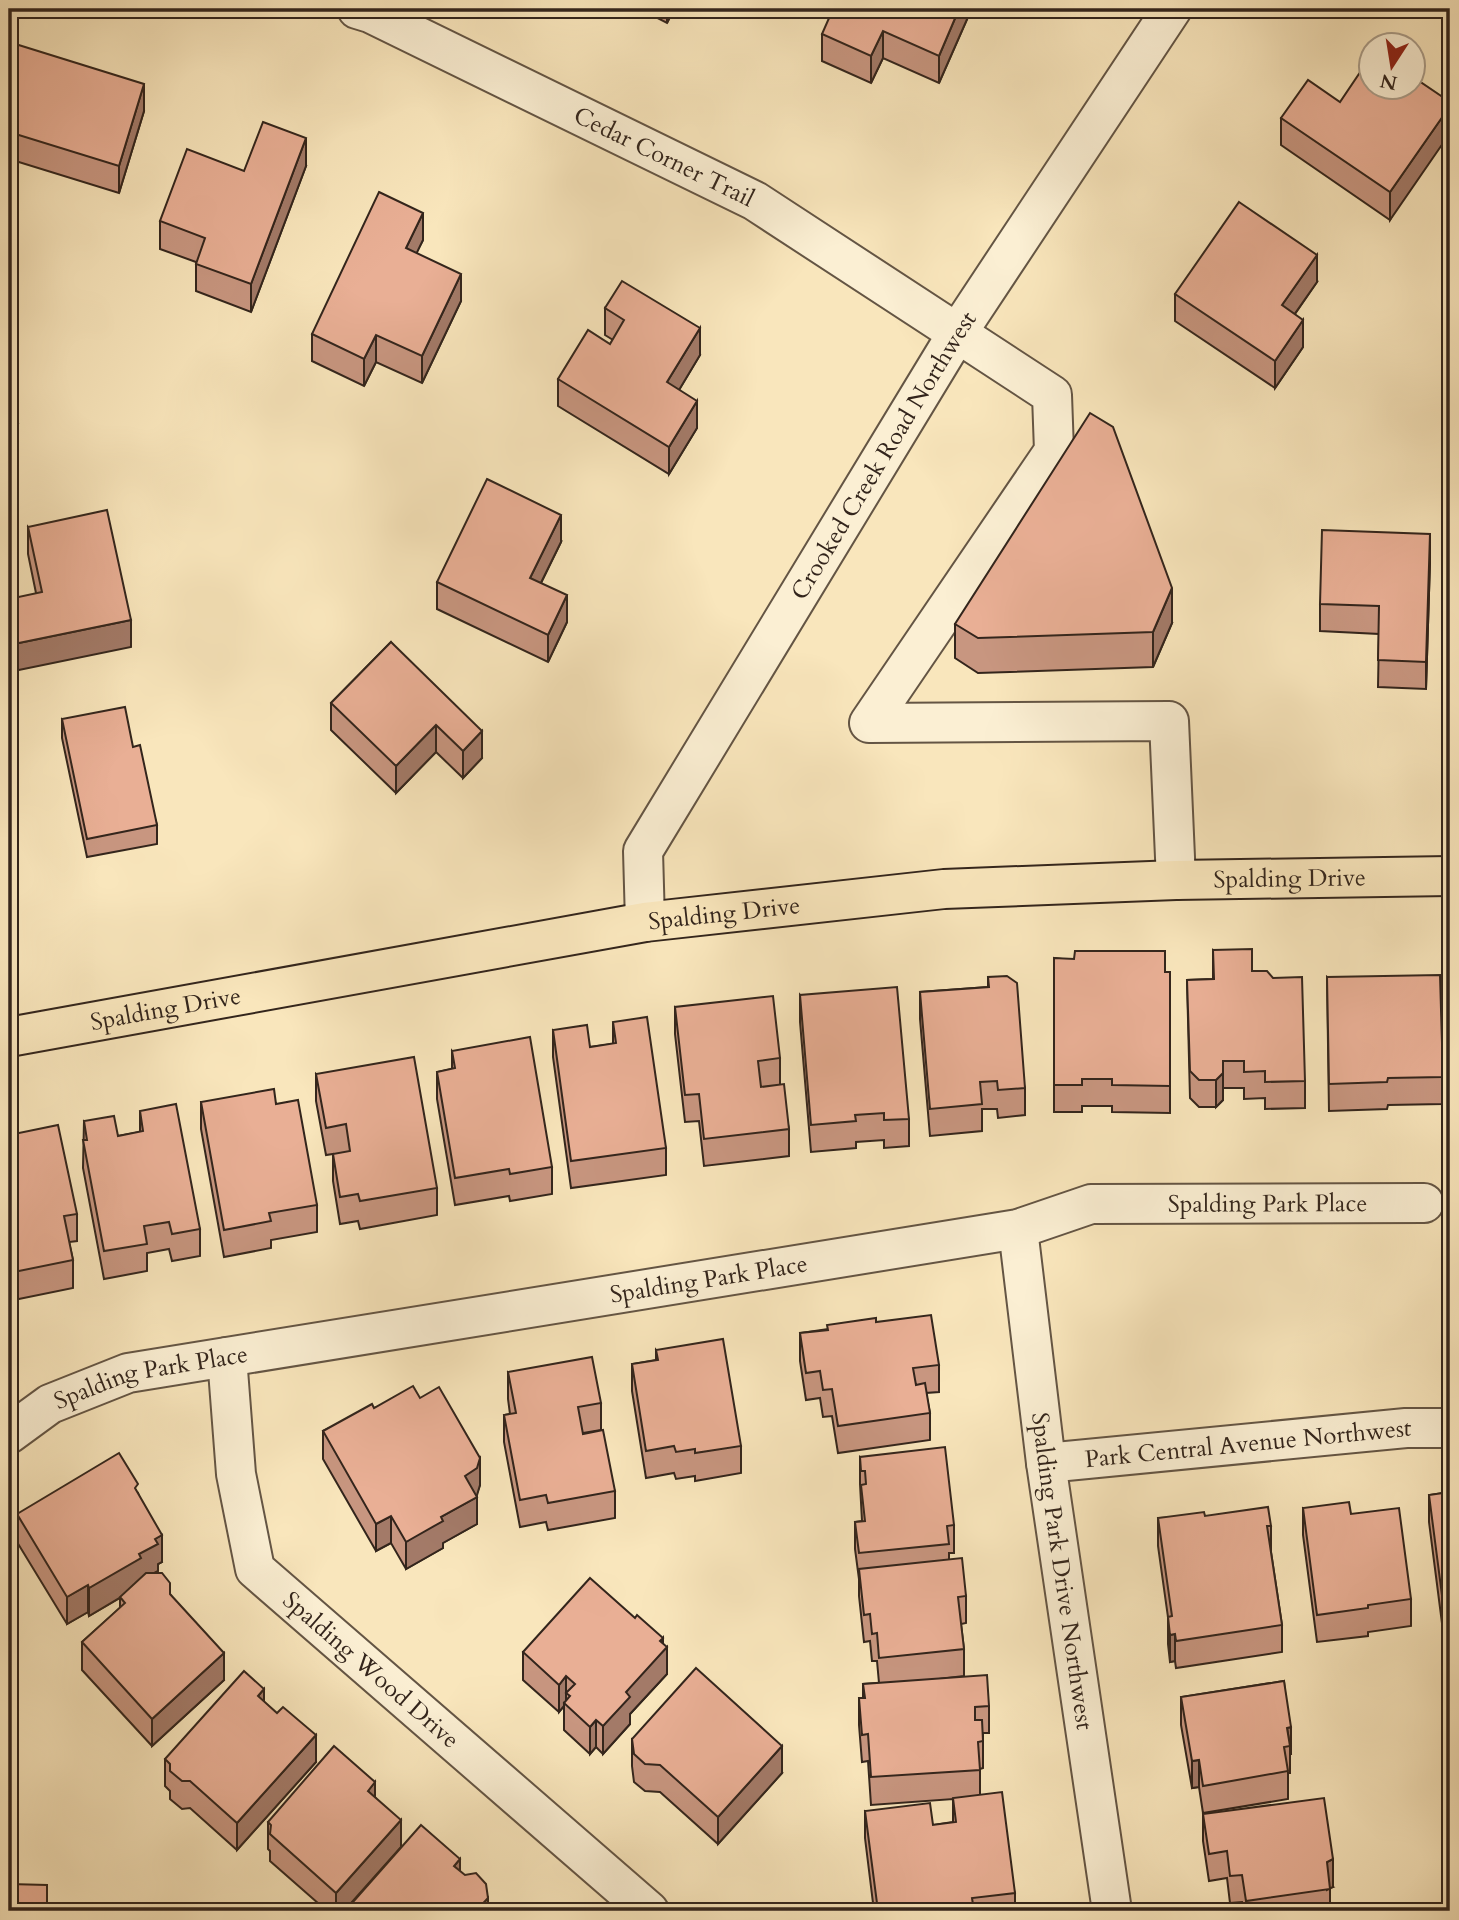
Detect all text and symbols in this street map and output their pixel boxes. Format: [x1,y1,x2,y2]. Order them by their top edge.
north arrow [1358,32,1428,102]
text: N [1377,67,1399,96]
street label: Cedar Corner Trail [568,99,760,215]
street label: Crooked Creek Road Northwest [783,304,984,606]
street label: Spalding Drive [1213,861,1366,896]
street label: Spalding Drive [647,888,802,938]
street label: Spalding Drive [88,979,243,1039]
street label: Spalding Park Place [1168,1187,1367,1220]
street label: Spalding Park Place [608,1247,810,1311]
street label: Spalding Park Place [49,1337,250,1417]
street label: Spalding Park Drive Northwest [1024,1411,1102,1732]
street label: Park Central Avenue Northwest [1083,1412,1412,1476]
street label: Spalding Wood Drive [276,1584,467,1756]

